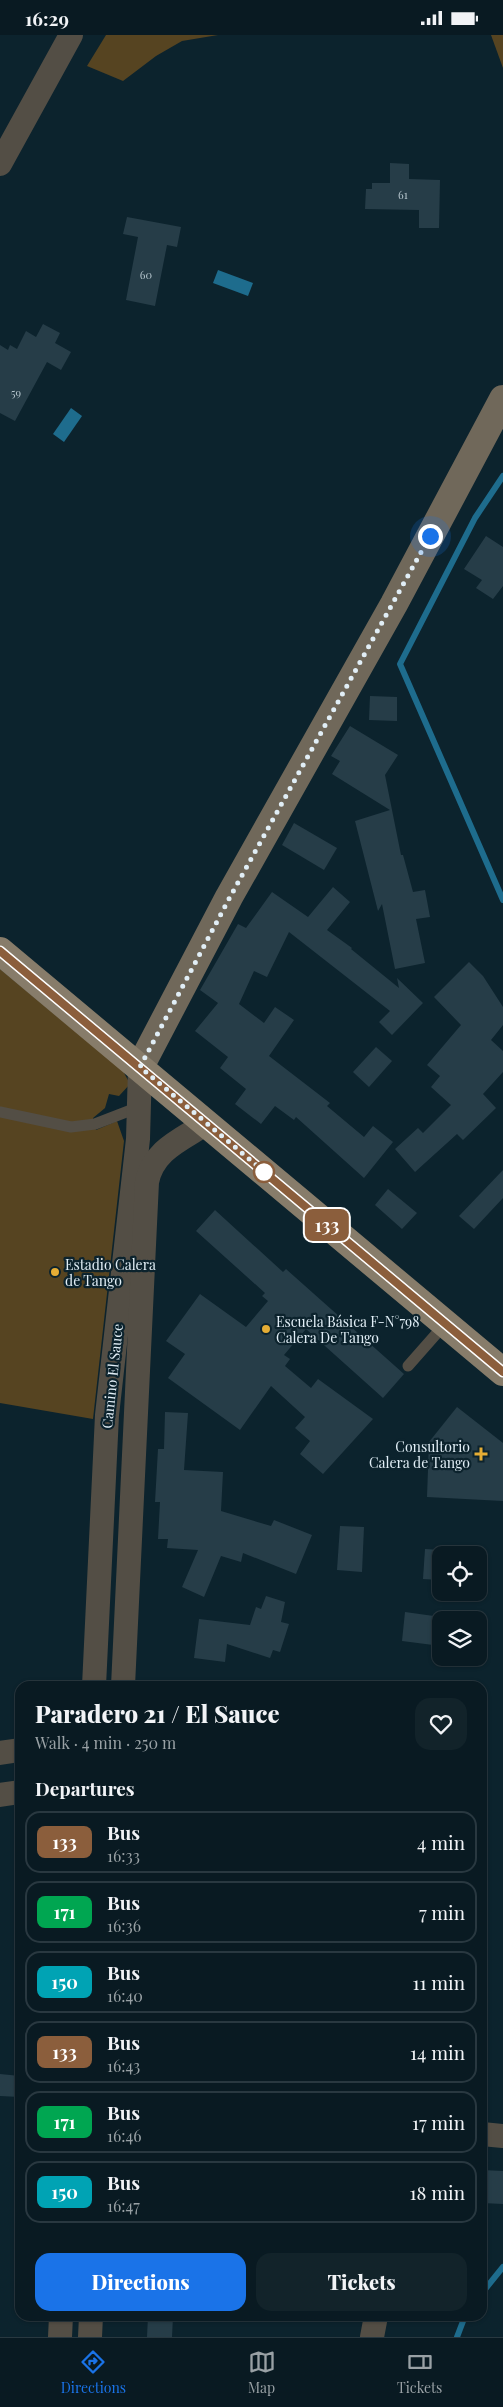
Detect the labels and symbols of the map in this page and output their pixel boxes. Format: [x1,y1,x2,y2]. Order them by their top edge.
house number: 61 [398,187,408,202]
house number: 60 [140,267,153,282]
house number: 59 [11,385,21,400]
your location [418,524,443,549]
unlabelled marker [253,1161,275,1183]
line badge: 133 [298,1209,356,1241]
place label: Estadio Calera de Tango [65,1255,156,1290]
marker: Estadio Calera de Tango [49,1266,61,1278]
place label: Escuela Básica F-N°798 Calera De Tango [276,1312,420,1347]
street label: Camino El Sauce [97,1323,127,1429]
marker: Escuela Básica F-N°798 Calera De Tango [260,1323,272,1335]
place label: Consultorio Calera de Tango [369,1437,470,1472]
marker: Consultorio Calera de Tango [474,1447,488,1461]

